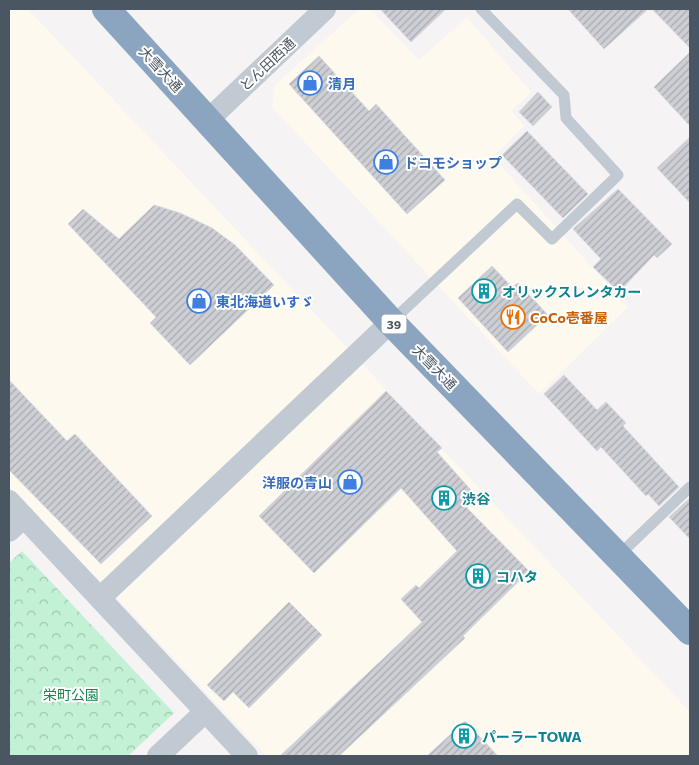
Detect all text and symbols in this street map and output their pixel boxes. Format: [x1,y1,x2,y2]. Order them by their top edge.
street label: とん田西通 [236,34,298,94]
street label: 大雪大通 [136,43,186,95]
shop icon: 清月 [297,70,323,96]
place label: 清月 [328,75,356,92]
shop icon: ドコモショップ [373,149,399,175]
place label: ドコモショップ [404,154,502,171]
building icon: オリックスレンタカー [471,278,497,304]
place label: オリックスレンタカー [502,283,642,300]
shop icon: 東北海道いすゞ [186,288,212,314]
place label: 東北海道いすゞ [216,293,314,310]
restaurant icon: CoCo壱番屋 [500,304,526,330]
place label: CoCo壱番屋 [530,309,608,326]
road number: 39 [382,314,406,334]
street label: 大雪大通 [409,341,461,393]
shop icon: 洋服の青山 [337,469,363,495]
place label: 洋服の青山 [262,474,332,491]
building icon: 渋谷 [431,485,457,511]
place label: 渋谷 [462,490,491,507]
building icon: コハタ [465,563,491,589]
place label: コハタ [496,568,538,585]
park label: 栄町公園 [43,686,99,703]
building icon: パーラーTOWA [451,723,477,749]
place label: パーラーTOWA [482,728,581,745]

